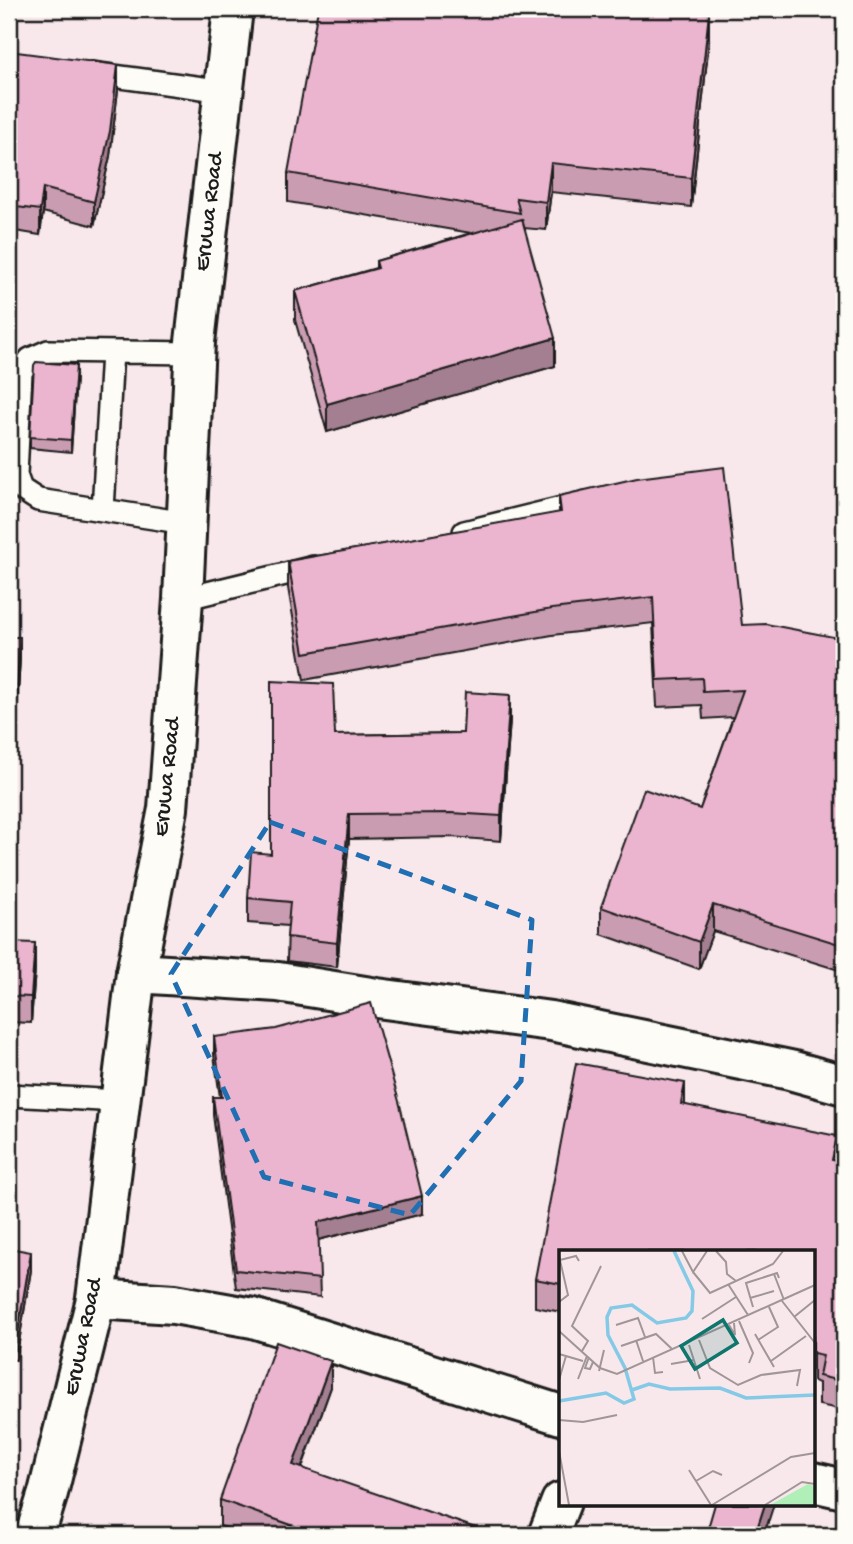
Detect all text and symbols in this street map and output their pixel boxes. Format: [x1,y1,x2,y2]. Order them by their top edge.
street label: Eruwa Road [189,150,231,273]
street label: Eruwa Road [148,715,188,838]
inset map [559,1250,814,1506]
street label: Eruwa Road [58,1274,110,1398]

